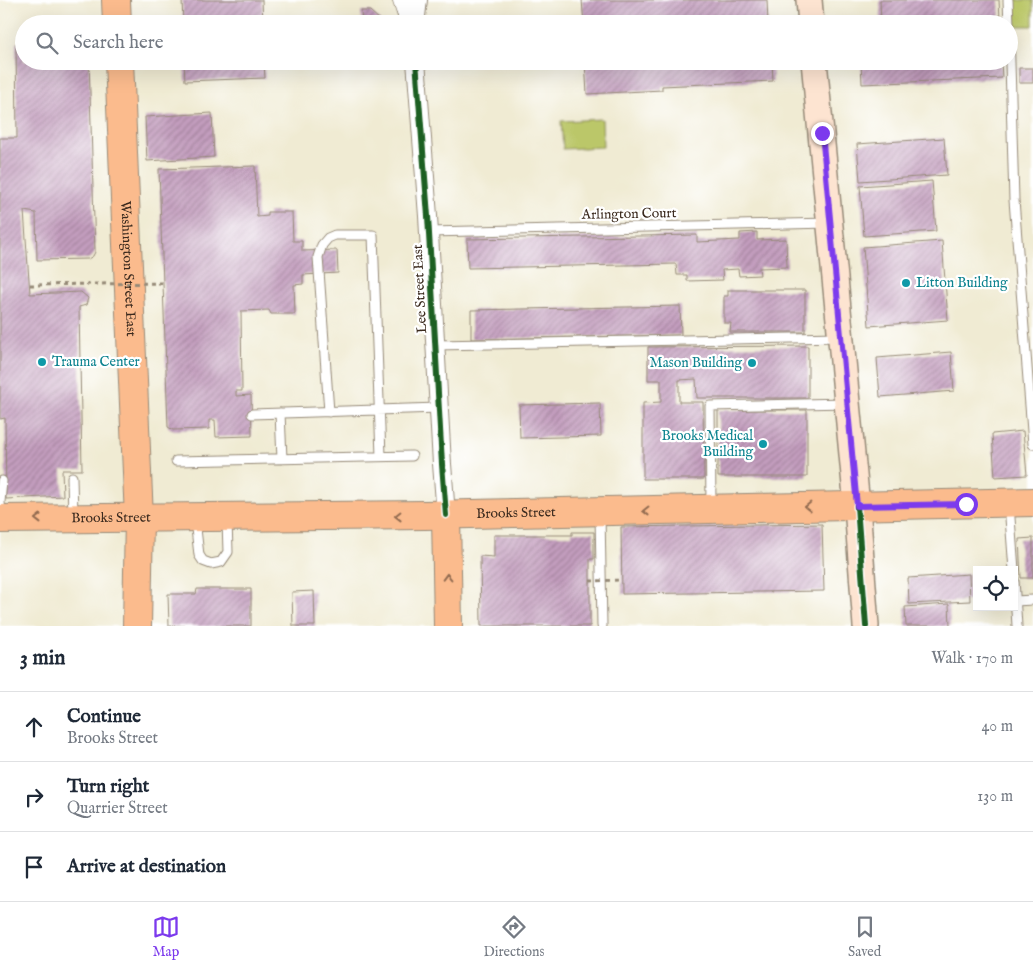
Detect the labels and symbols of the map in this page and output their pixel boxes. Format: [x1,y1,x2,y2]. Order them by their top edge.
route end [811,122,834,145]
street label: Washington Street East [116,200,140,337]
street label: Arlington Court [580,204,677,224]
street label: Lee Street East [409,244,431,334]
place label: Litton Building [916,274,1008,292]
marker: Litton Building [900,277,912,289]
place label: Trauma Center [52,353,140,371]
place label: Mason Building [650,354,742,372]
marker: Trauma Center [36,356,48,368]
marker: Mason Building [746,357,758,369]
place label: Brooks Medical Building [662,427,753,461]
marker: Brooks Medical Building [757,438,769,450]
route start [955,493,978,516]
one-way arrow [804,502,812,513]
street label: Brooks Street [476,503,556,523]
one-way arrow [642,506,650,516]
street label: Brooks Street [71,509,151,527]
one-way arrow [393,510,401,521]
one-way arrow [34,514,42,524]
one-way arrow [442,573,453,581]

